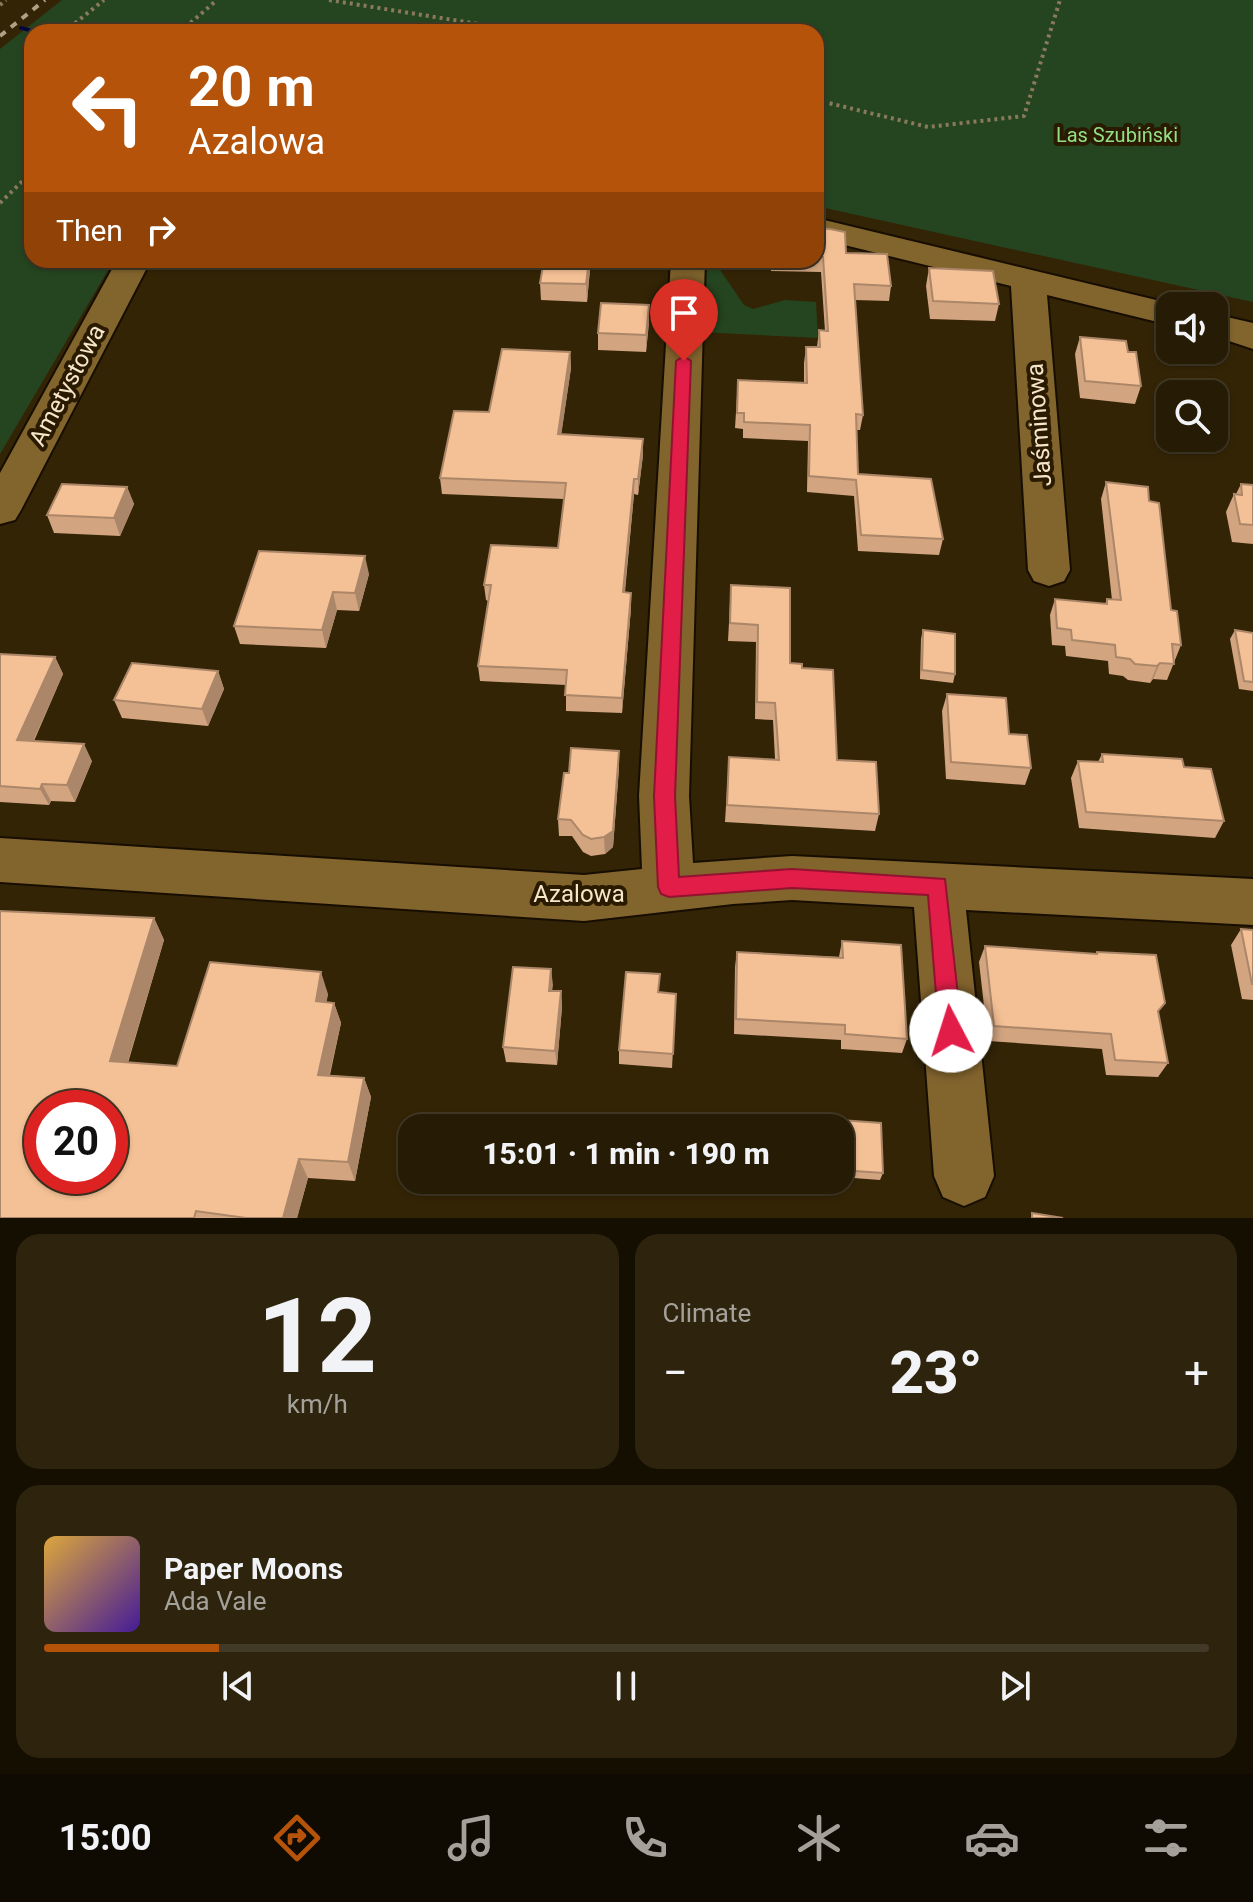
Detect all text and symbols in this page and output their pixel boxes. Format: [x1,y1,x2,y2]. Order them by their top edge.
text: 20 m [188,54,315,120]
icon: left [56,56,160,160]
text: Azalowa [188,121,325,163]
park label: Las Szubiński [1056,123,1178,147]
icon: right [139,208,183,252]
text: Then [56,213,123,248]
pin [650,279,718,361]
icon: arrive [662,291,706,335]
map controls [1156,292,1228,452]
button: sound [1156,292,1228,364]
street label: Ametystowa [23,320,111,450]
street label: Jaśminowa [1021,362,1057,488]
button: search [1156,380,1228,452]
street label: Azalowa [533,880,625,908]
position arrow [909,989,993,1073]
speed limit sign: 20 [24,1090,128,1194]
text: 15:01 · 1 min · 190 m [482,1136,770,1171]
text: 12 [258,1276,377,1397]
text: Climate [663,1298,751,1328]
text: 23° [889,1337,982,1408]
text: − [663,1347,688,1399]
text: + [1184,1347,1209,1399]
text: km/h [287,1389,348,1419]
text: Paper Moons [164,1551,343,1586]
text: Ada Vale [164,1586,266,1616]
icon: previous [216,1664,260,1708]
icon: pause [604,1664,648,1708]
icon: next [993,1664,1037,1708]
icon: directions [269,1810,325,1866]
icon: music [443,1810,499,1866]
icon: phone [617,1810,673,1866]
icon: climate [791,1810,847,1866]
icon: car [964,1810,1020,1866]
icon: filters [1138,1810,1194,1866]
text: 15:00 [59,1817,152,1859]

